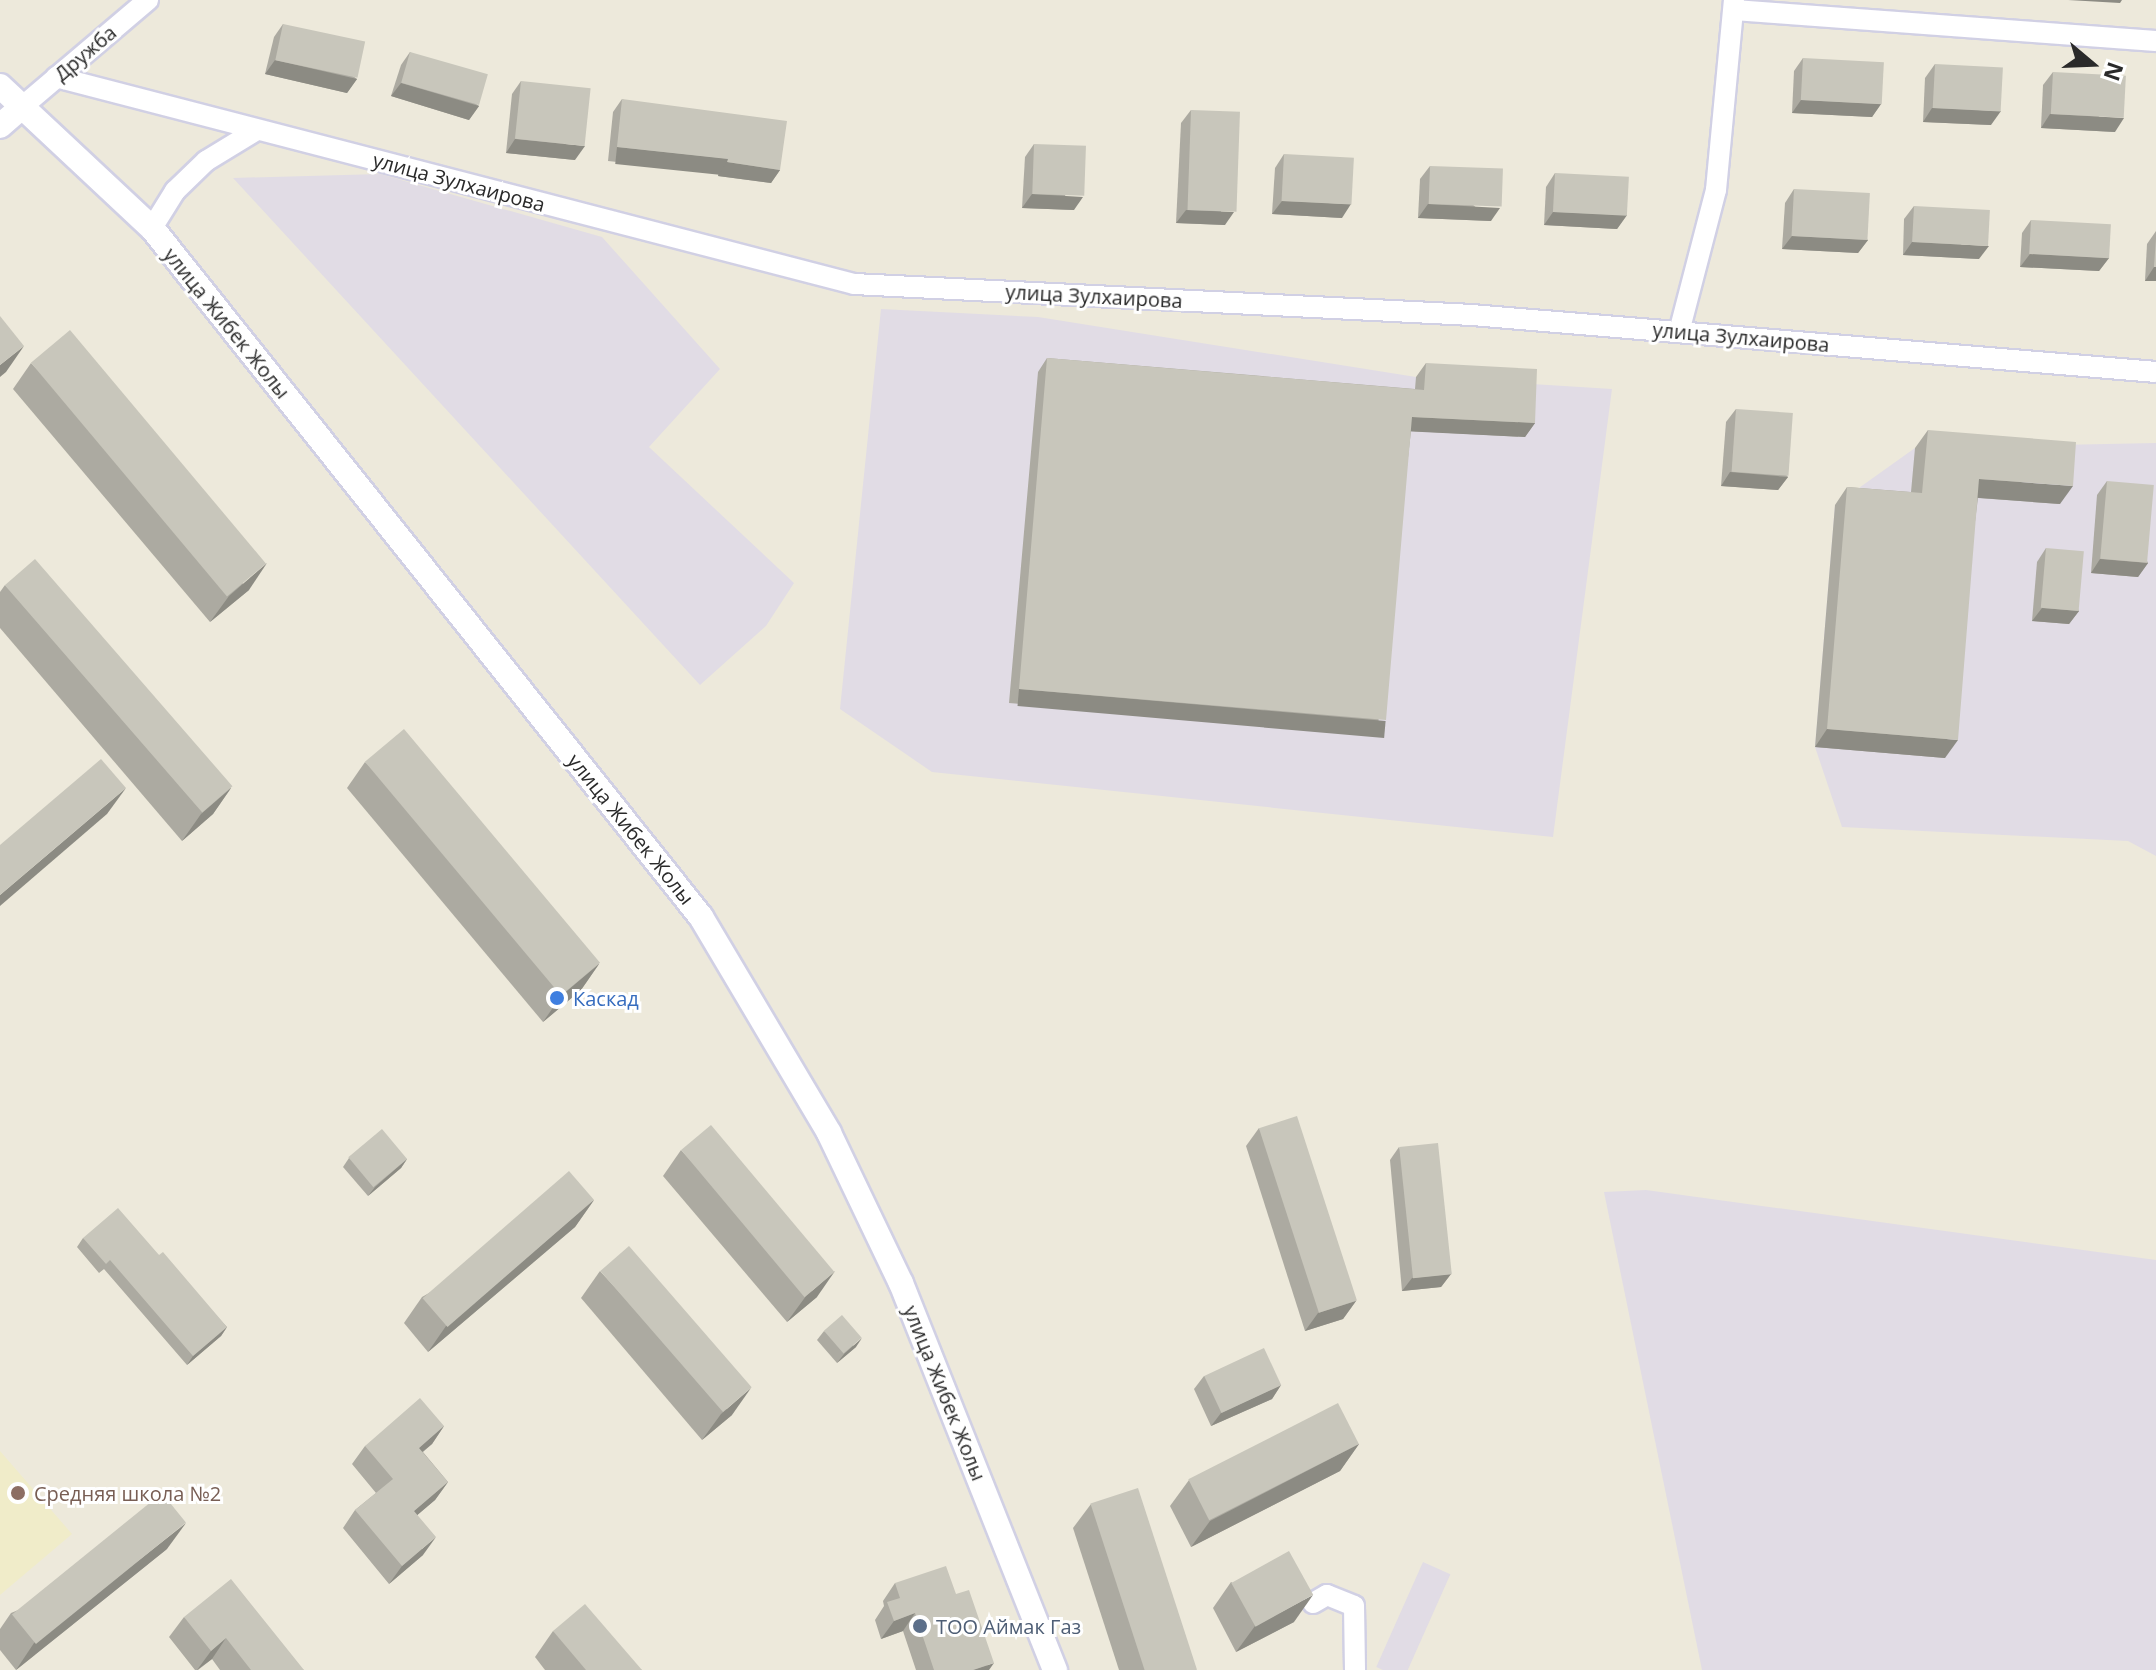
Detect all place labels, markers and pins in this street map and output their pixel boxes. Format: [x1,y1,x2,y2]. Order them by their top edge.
place label: Каскад [573,986,639,1010]
marker: Каскад [548,989,566,1007]
place label: Средняя школа №2 [34,1481,221,1505]
marker: Средняя школа №2 [9,1484,27,1502]
place label: ТОО Аймак Газ [936,1614,1081,1638]
marker: ТОО Аймак Газ [911,1617,929,1635]

